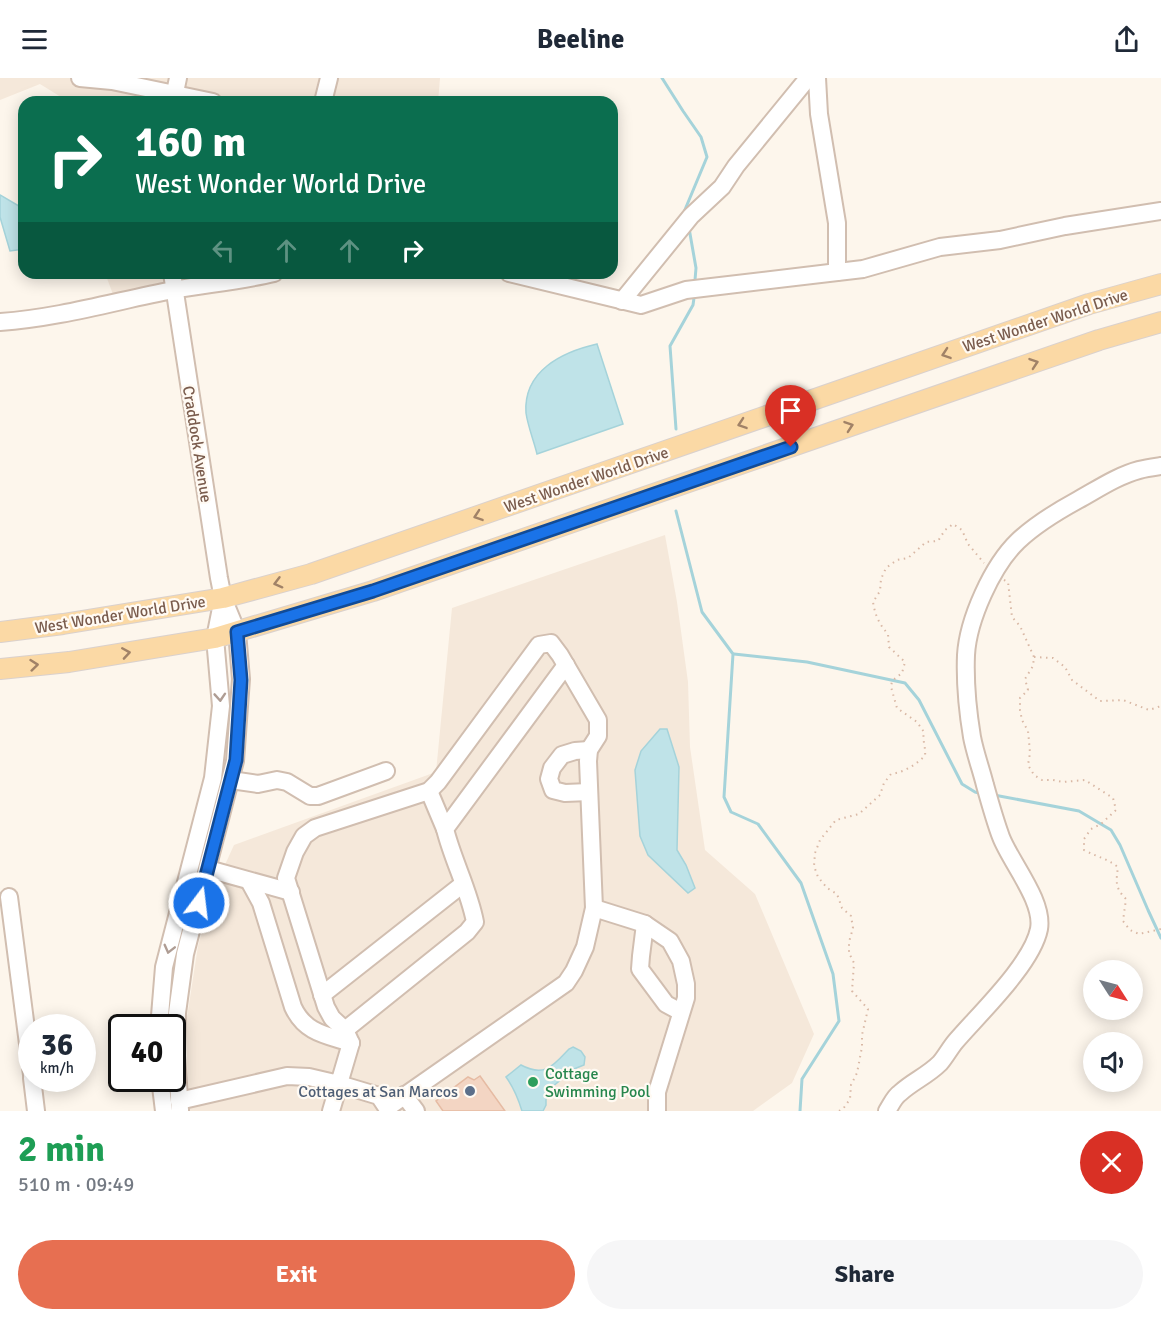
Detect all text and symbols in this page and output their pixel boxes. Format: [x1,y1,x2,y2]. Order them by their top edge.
icon: menu [18,23,51,56]
text: Beeline [537,23,624,56]
icon: share [1110,23,1143,56]
text: 160 m [135,117,246,168]
icon: right [36,120,114,198]
text: West Wonder World Drive [135,168,426,201]
icon: left [207,234,240,267]
icon: ahead [270,234,303,267]
icon: ahead [333,234,366,267]
icon: right [396,234,429,267]
street label: West Wonder World Drive [960,285,1130,357]
one-way arrow [941,346,952,359]
one-way arrow [1028,357,1039,370]
street label: Craddock Avenue [178,384,216,504]
pin [765,385,816,447]
icon: arrive [774,394,807,427]
one-way arrow [737,417,748,430]
one-way arrow [844,421,854,434]
street label: West Wonder World Drive [501,442,671,517]
one-way arrow [473,509,484,521]
one-way arrow [273,575,283,588]
street label: West Wonder World Drive [33,592,207,638]
one-way arrow [122,647,131,659]
one-way arrow [30,660,39,672]
one-way arrow [213,692,226,701]
position arrow [167,871,231,935]
one-way arrow [164,943,177,953]
north arrow [1083,960,1143,1020]
map controls [1083,960,1143,1092]
speed limit sign: 40 [108,1014,186,1092]
text: 36 [41,1027,73,1064]
button: sound [1083,1032,1143,1092]
text: km/h [40,1059,74,1077]
place label: Cottage Swimming Pool [545,1064,651,1102]
marker: Cottage Swimming Pool [526,1075,540,1089]
place label: Cottages at San Marcos [298,1082,458,1102]
marker: Cottages at San Marcos [463,1084,477,1098]
text: 2 min [18,1127,105,1172]
button: close [1080,1131,1143,1194]
text: 510 m · 09:49 [18,1172,134,1197]
button: Exit [18,1240,575,1309]
button: Share [587,1240,1143,1309]

